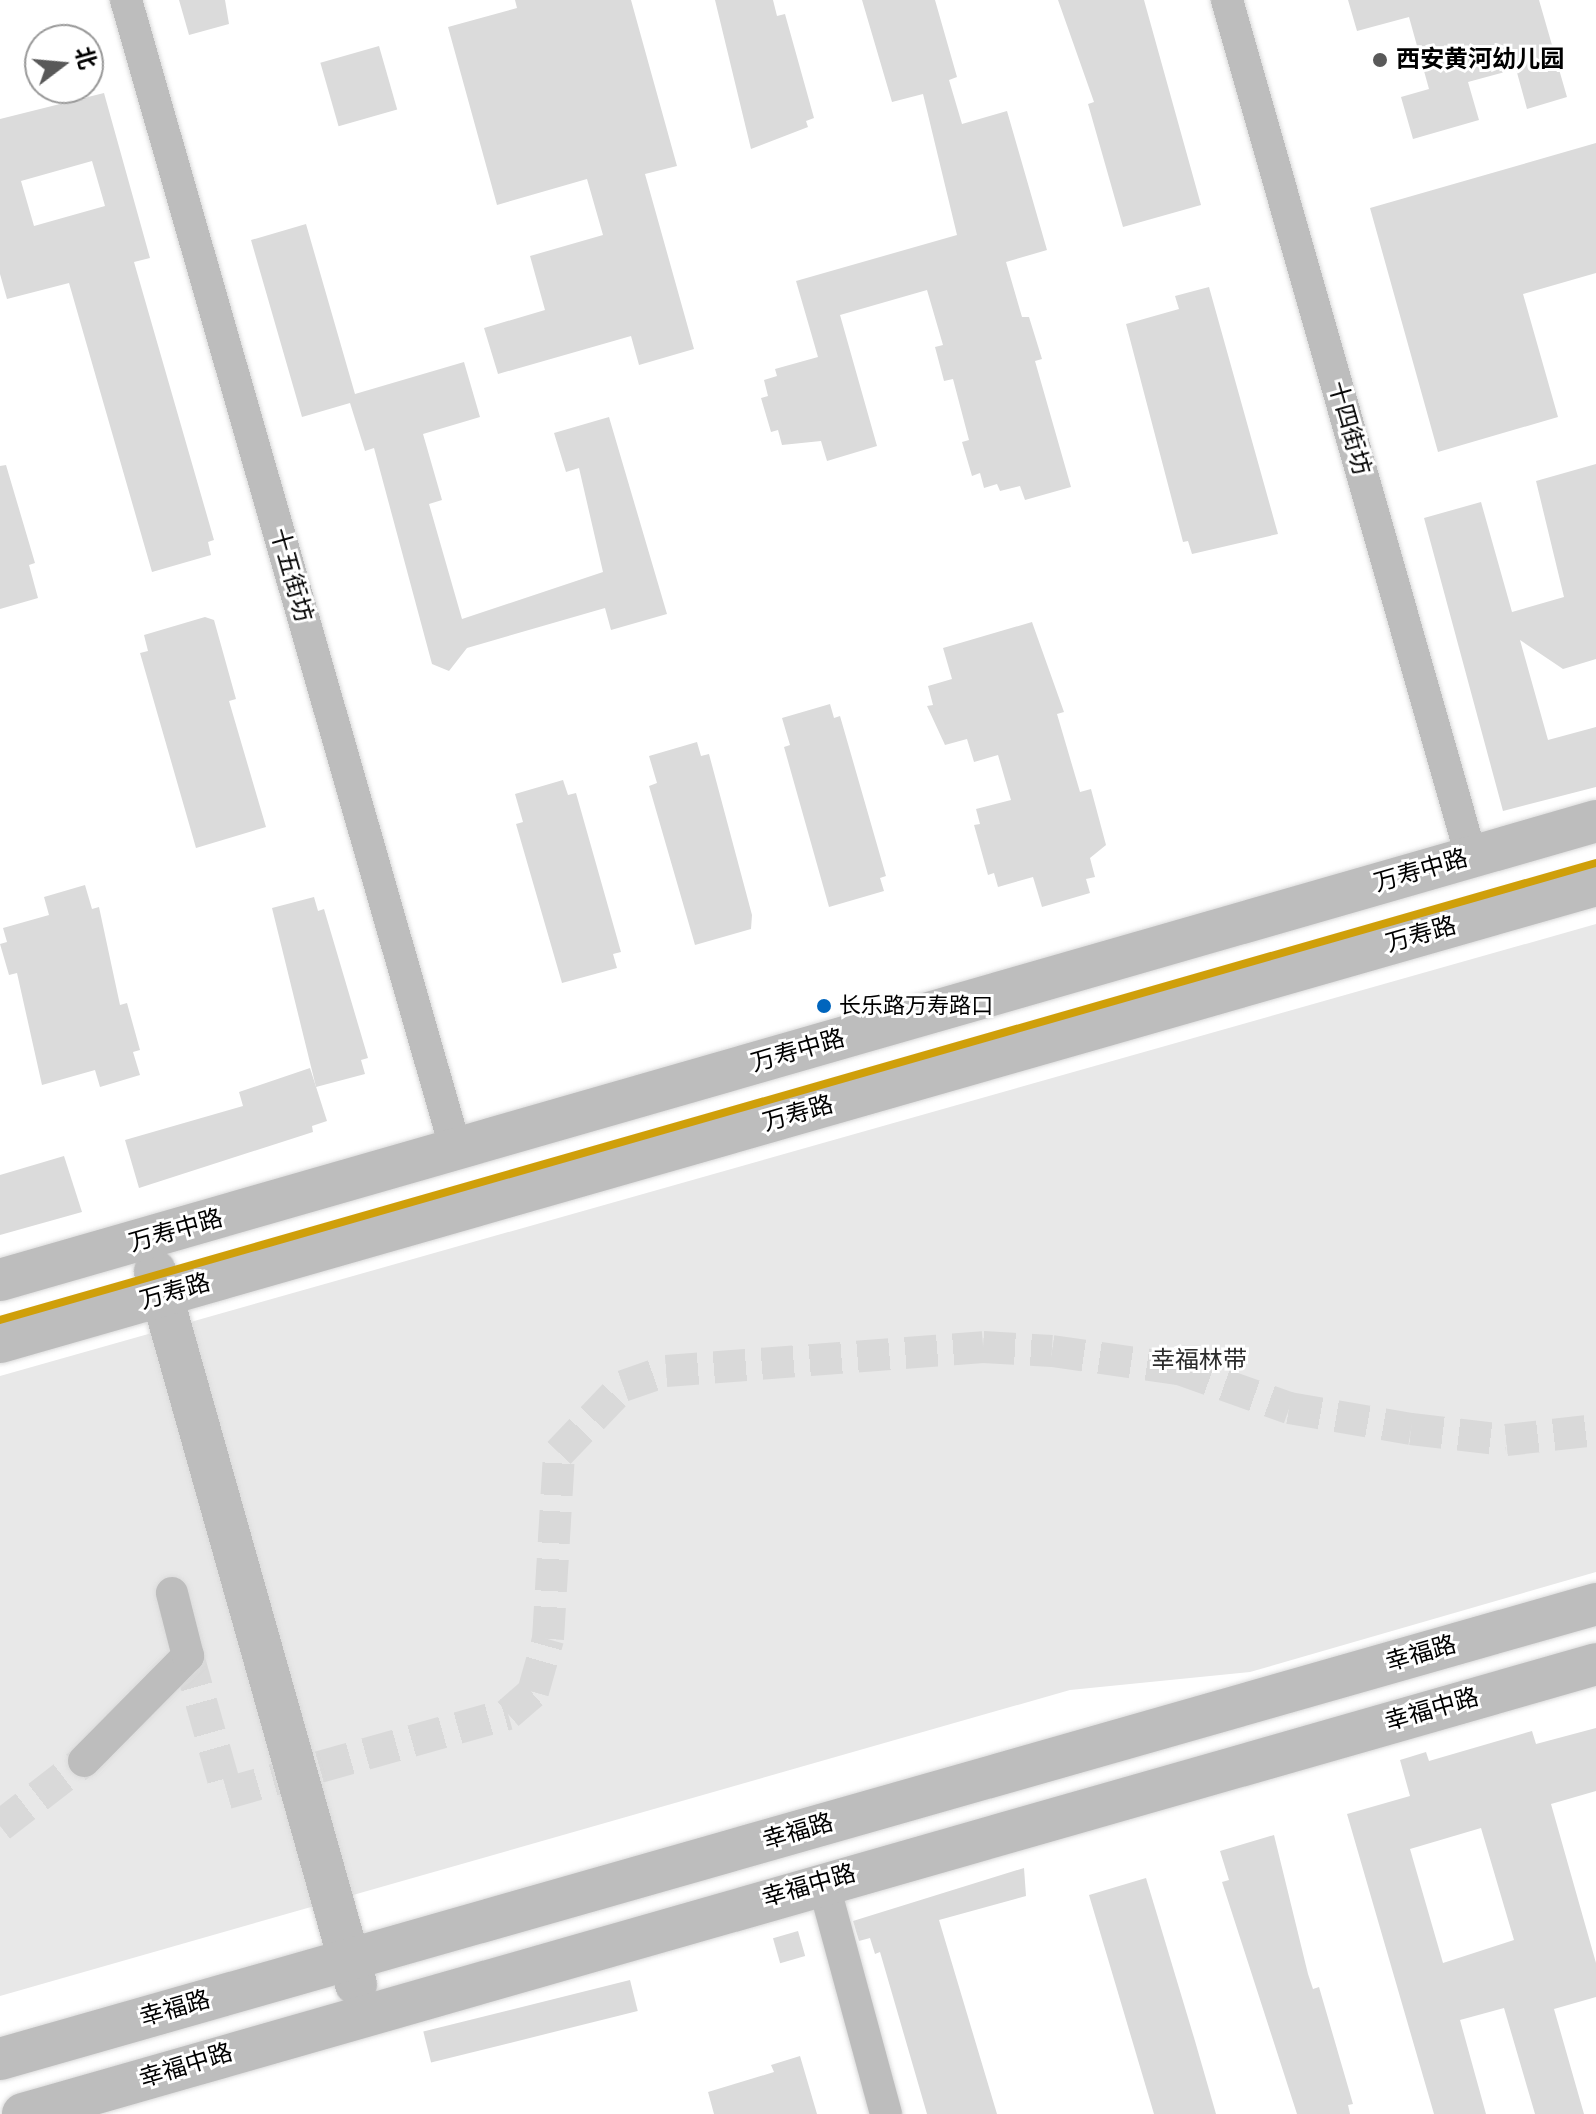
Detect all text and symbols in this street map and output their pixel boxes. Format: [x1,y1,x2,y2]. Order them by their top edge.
north arrow [24,24,104,104]
text: 北 [70,43,102,72]
place label: 西安黄河幼儿园 [1396,46,1564,74]
marker: 西安黄河幼儿园 [1371,51,1389,69]
street label: 十四街坊 [1322,378,1376,478]
street label: 十五街坊 [264,525,318,625]
street label: 万寿中路 [1371,844,1471,898]
street label: 万寿路 [1382,911,1460,959]
place label: 长乐路万寿路口 [839,993,993,1019]
marker: 长乐路万寿路口 [816,998,832,1014]
street label: 万寿中路 [748,1024,848,1078]
street label: 万寿路 [759,1090,837,1138]
street label: 万寿中路 [126,1204,226,1258]
street label: 万寿路 [136,1268,214,1316]
park label: 幸福林带 [1151,1347,1247,1375]
street label: 幸福路 [1382,1630,1460,1678]
street label: 幸福中路 [1382,1683,1482,1737]
street label: 幸福路 [759,1808,837,1856]
street label: 幸福中路 [759,1859,859,1913]
street label: 幸福路 [136,1985,214,2033]
street label: 幸福中路 [136,2038,236,2094]

